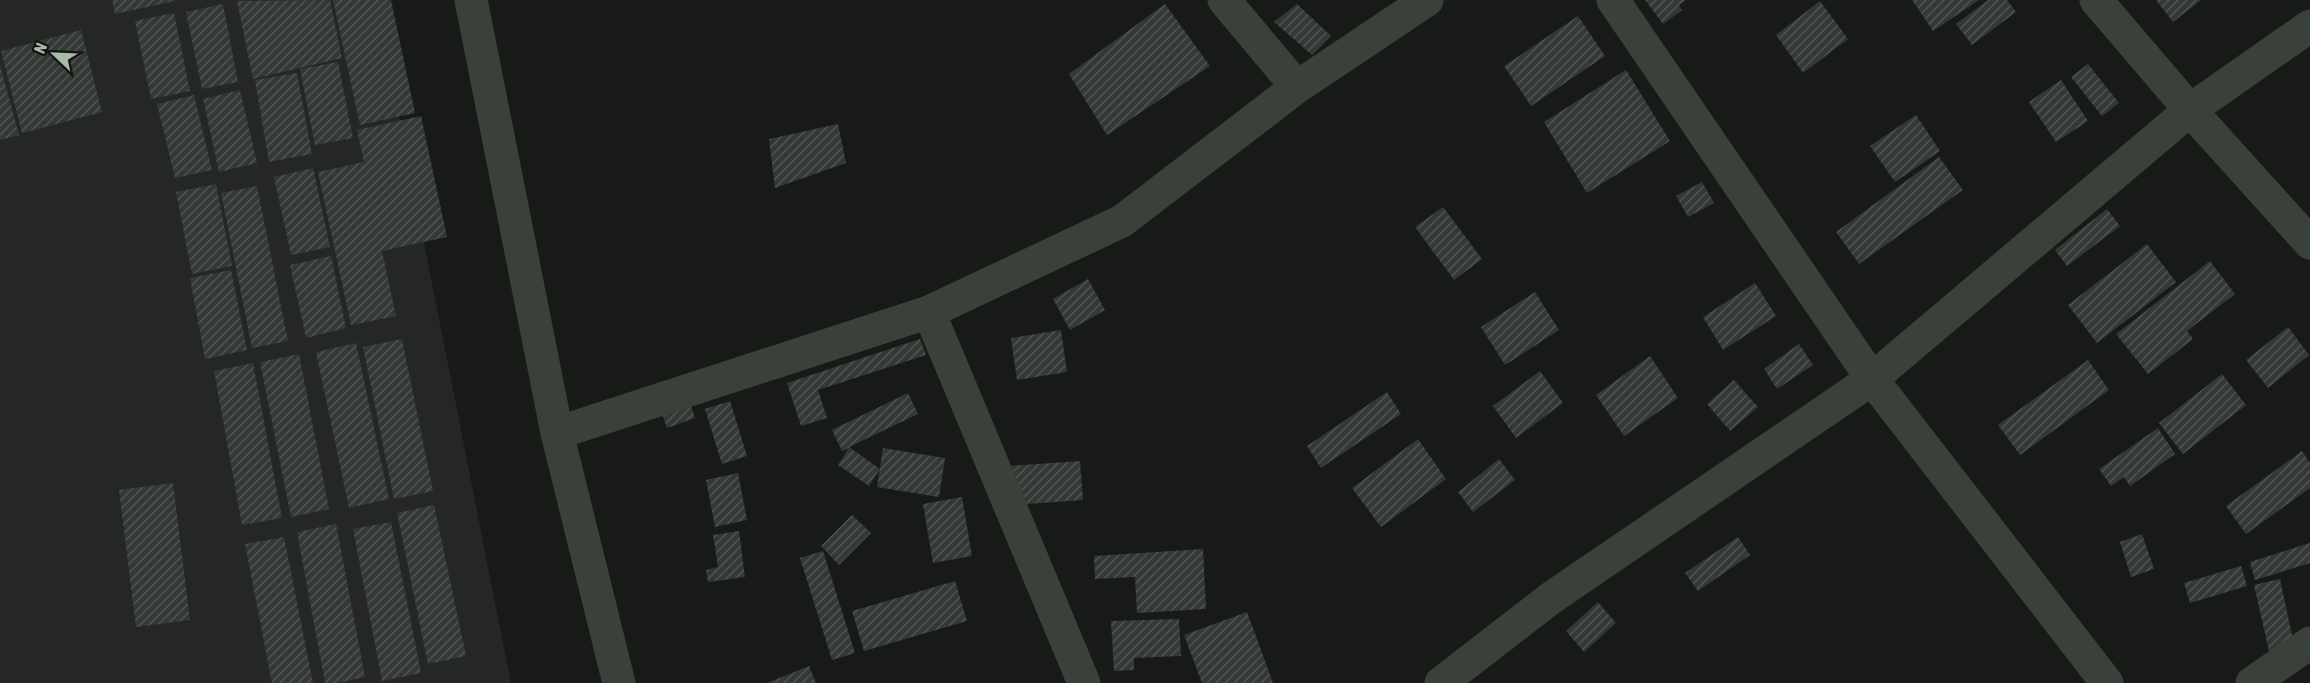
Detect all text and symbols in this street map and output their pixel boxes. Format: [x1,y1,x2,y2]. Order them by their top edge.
north arrow [24,24,84,84]
text: N [30,40,50,56]

